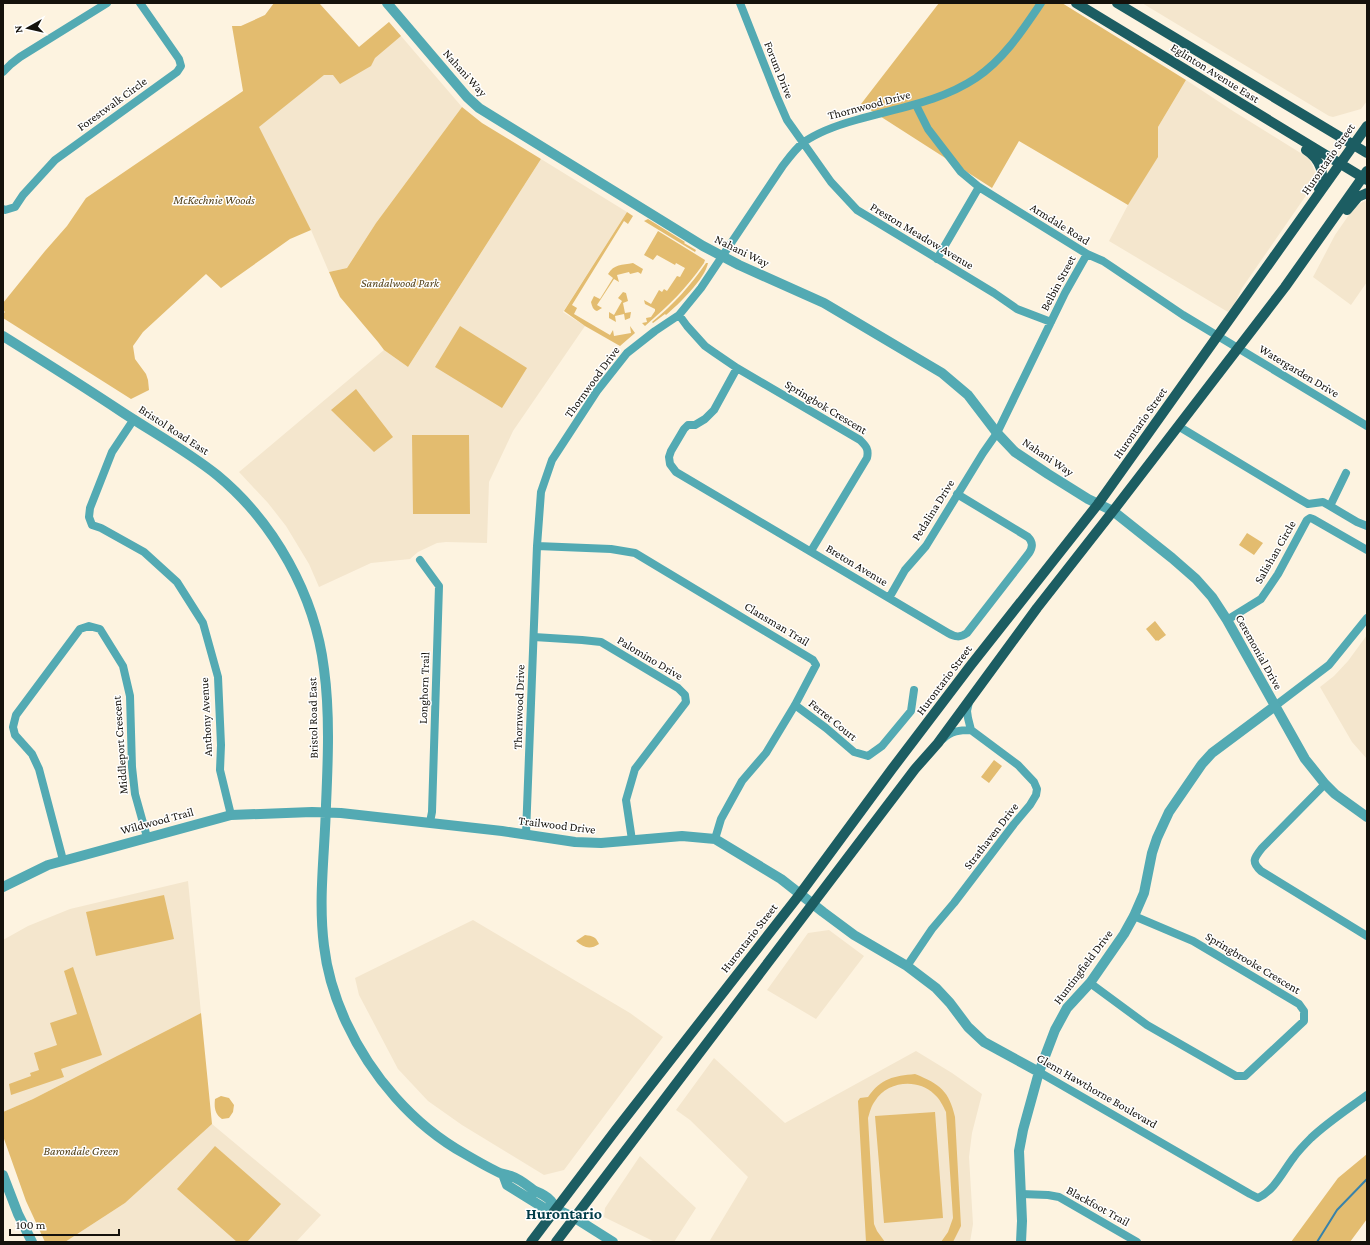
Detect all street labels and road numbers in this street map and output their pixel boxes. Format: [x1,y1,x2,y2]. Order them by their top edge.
street label: Forum Drive [761,39,797,101]
street label: Eglinton Avenue East [1168,40,1263,106]
street label: Nahani Way [440,46,490,100]
street label: Forestwalk Circle [75,74,149,134]
street label: Thornwood Drive [826,87,912,123]
street label: Hurontario Street [1298,120,1358,197]
street label: Preston Meadow Avenue [868,200,976,272]
street label: Armdale Road [1028,200,1093,248]
street label: Nahani Way [713,232,772,270]
street label: Belbin Street [1037,252,1079,313]
street label: Watergarden Drive [1256,342,1342,400]
street label: Thornwood Drive [561,344,623,420]
street label: Springbok Crescent [782,377,870,438]
street label: Hurontario Street [1110,384,1170,461]
street label: Bristol Road East [136,402,213,459]
street label: Nahani Way [1020,435,1077,479]
street label: Pedalina Drive [909,477,957,543]
street label: Salishan Circle [1251,518,1299,586]
street label: Breton Avenue [824,541,890,589]
street label: Clansman Trail [742,599,812,649]
street label: Ceremonial Drive [1233,612,1285,692]
street label: Palomino Drive [615,633,685,683]
street label: Hurontario Street [913,641,975,718]
street label: Longhorn Trail [416,652,432,724]
street label: Thornwood Drive [511,664,527,750]
street label: Bristol Road East [305,676,321,759]
street label: Anthony Avenue [197,677,215,757]
street label: Middleport Crescent [110,694,130,795]
street label: Ferret Court [806,696,861,744]
street label: Strathaven Drive [961,800,1021,872]
street label: Wildwood Trail [119,805,195,837]
street label: Trailwood Drive [518,813,596,837]
street label: Hurontario Street [718,900,781,975]
street label: Huntingfield Drive [1050,927,1116,1007]
street label: Springbrooke Crescent [1203,929,1304,997]
street label: Glenn Hawthorne Boulevard [1034,1051,1160,1132]
street label: Blackfoot Trail [1064,1183,1132,1229]

